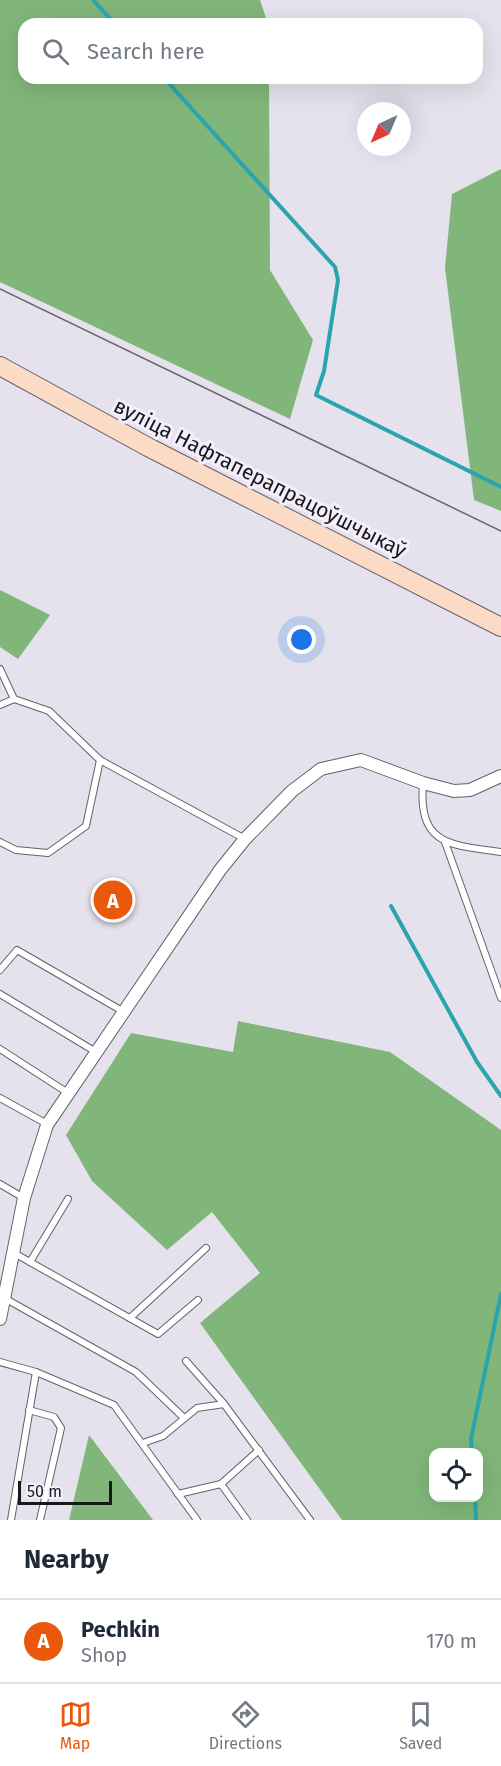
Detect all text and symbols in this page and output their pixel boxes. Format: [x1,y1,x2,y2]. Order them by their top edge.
search box [18,18,483,84]
icon: search [39,35,72,68]
text: Search here [87,38,205,65]
north arrow [357,102,411,156]
street label: вуліца Нафтаперапрацоўшчыкаў [109,393,411,564]
your location [287,625,316,654]
pin: A [94,878,132,922]
map controls [429,1448,483,1502]
button: locate [429,1448,483,1502]
scale bar [18,1478,112,1506]
text: 50 m [27,1482,62,1501]
text: Nearby [24,1544,109,1575]
text: Pechkin [81,1616,160,1643]
text: A [38,1629,49,1653]
text: 170 m [426,1629,477,1653]
text: Shop [81,1643,127,1667]
tab: Map [59,1698,92,1753]
tab: Directions [209,1698,282,1753]
tab: Saved [399,1698,442,1753]

